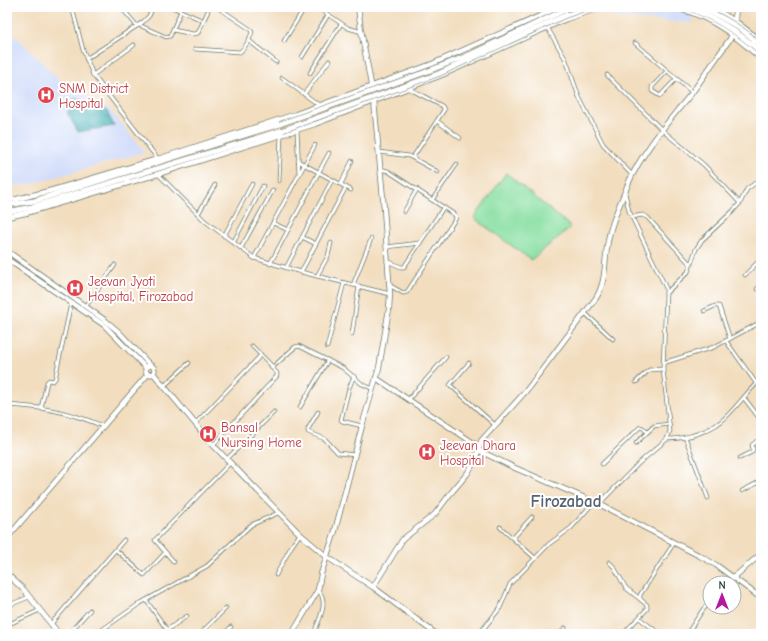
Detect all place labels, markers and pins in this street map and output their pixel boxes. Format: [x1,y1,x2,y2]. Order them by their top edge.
place label: SNM District Hospital [59,81,130,111]
hospital icon: SNM District Hospital [36,85,56,105]
place label: Jeevan Jyoti Hospital, Firozabad [88,274,193,304]
hospital icon: Jeevan Jyoti Hospital, Firozabad [65,278,85,298]
place label: Bansal Nursing Home [221,420,302,450]
hospital icon: Bansal Nursing Home [198,424,218,444]
place label: Jeevan Dhara Hospital [440,438,516,468]
hospital icon: Jeevan Dhara Hospital [417,442,437,462]

